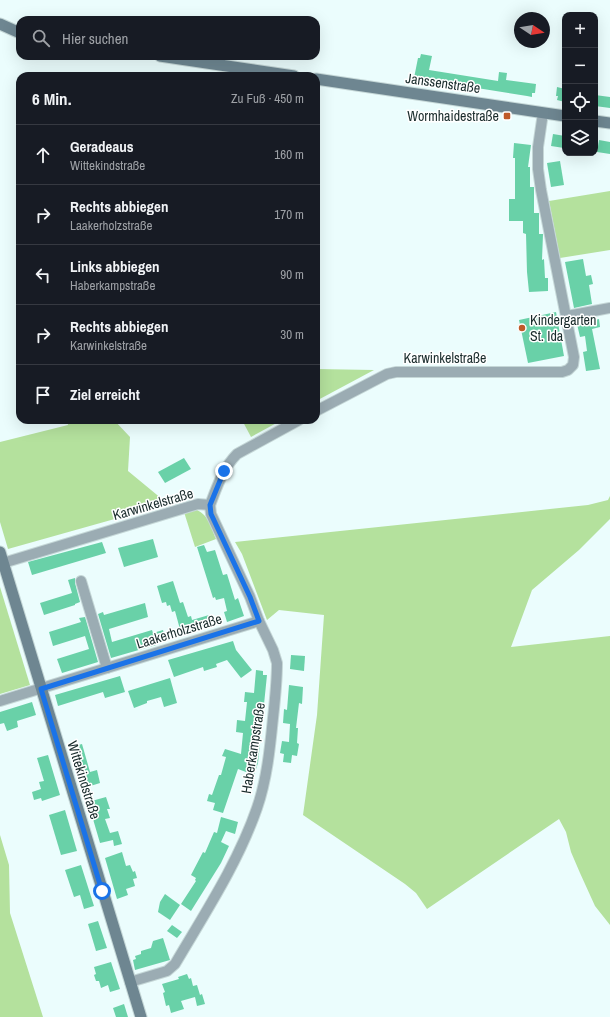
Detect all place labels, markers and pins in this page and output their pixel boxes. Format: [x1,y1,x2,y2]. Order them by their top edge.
place label: Wormhaidestraße [407,107,499,125]
marker: Wormhaidestraße [502,111,512,121]
place label: Kindergarten St. Ida [530,311,596,345]
marker: Kindergarten St. Ida [517,323,527,333]

